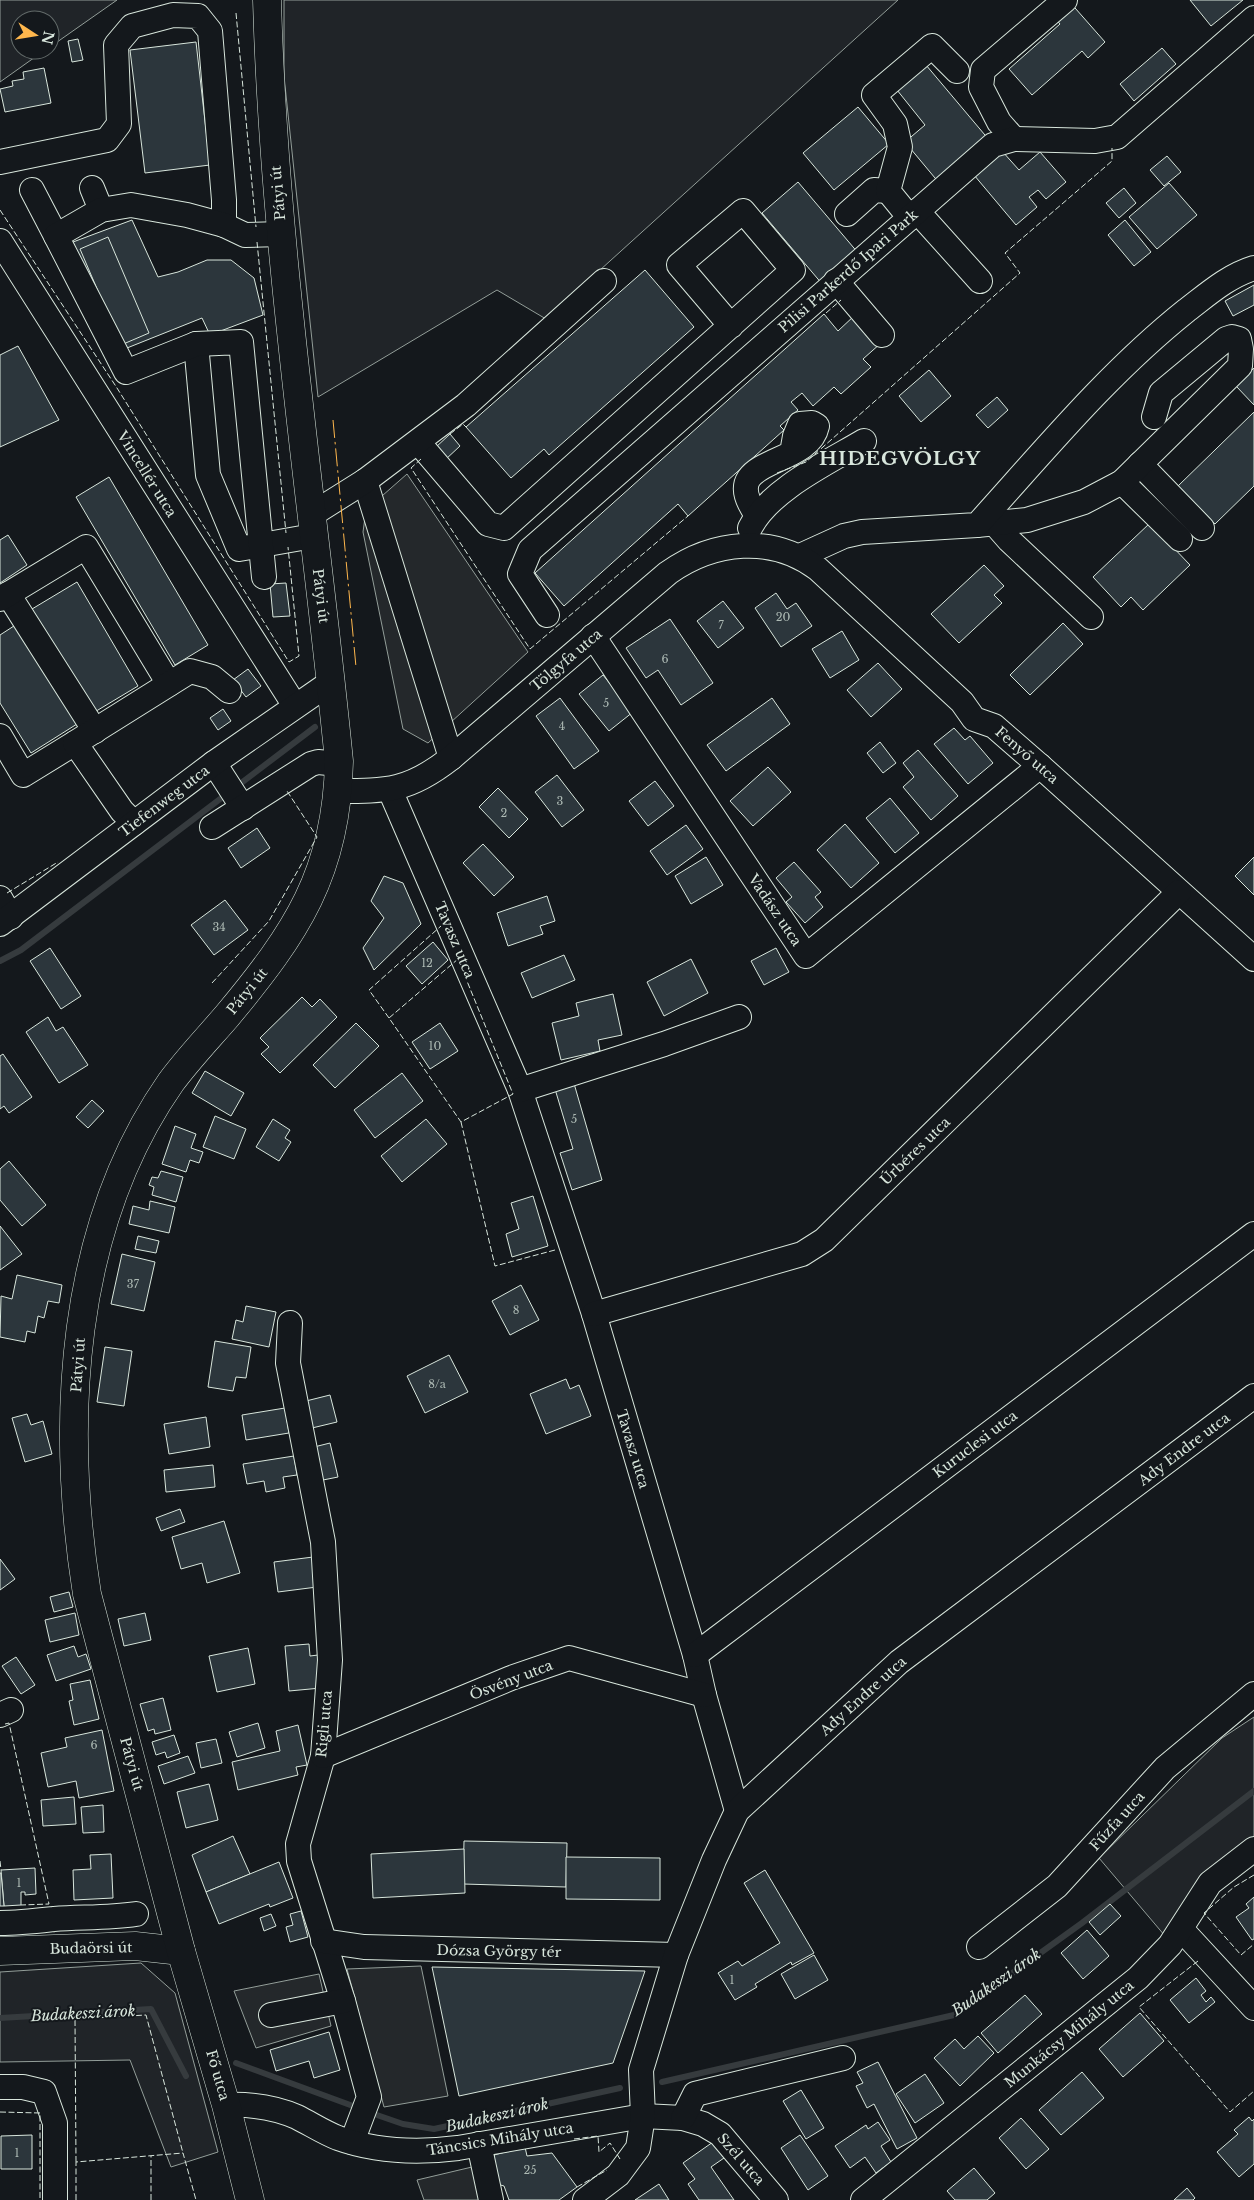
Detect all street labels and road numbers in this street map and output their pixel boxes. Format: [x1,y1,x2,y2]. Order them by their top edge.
street label: Pátyi út [267,164,289,221]
street label: Pilisi Parkerdő Ipari Park [775,205,922,336]
street label: Vincellér utca [113,427,181,521]
street label: Pátyi út [309,568,333,625]
street label: Tölgyfa utca [526,625,606,695]
street label: Fenyő utca [992,723,1063,788]
street label: Tiefenweg utca [115,761,213,841]
street label: Vadász utca [744,870,806,950]
street label: Tavasz utca [431,899,479,981]
street label: Pátyi út [223,963,272,1018]
street label: Úrbéres utca [876,1112,954,1189]
street label: Pátyi út [67,1336,89,1393]
street label: Kuruclesi utca [929,1406,1021,1482]
street label: Tavasz utca [612,1407,654,1491]
street label: Ady Endre utca [1134,1408,1234,1490]
street label: Ady Endre utca [815,1652,910,1740]
street label: Ösvény utca [467,1655,555,1704]
street label: Rigli utca [312,1689,336,1758]
street label: Pátyi út [116,1735,148,1794]
street label: Fűzfa utca [1086,1787,1149,1854]
street label: Budaörsi út [49,1938,133,1958]
street label: Dózsa György tér [437,1941,562,1961]
street label: Munkácsy Mihály utca [1001,1976,1137,2092]
street label: Fő utca [202,2048,234,2103]
street label: Táncsics Mihály utca [425,2118,575,2159]
street label: Szél utca [713,2129,769,2189]

